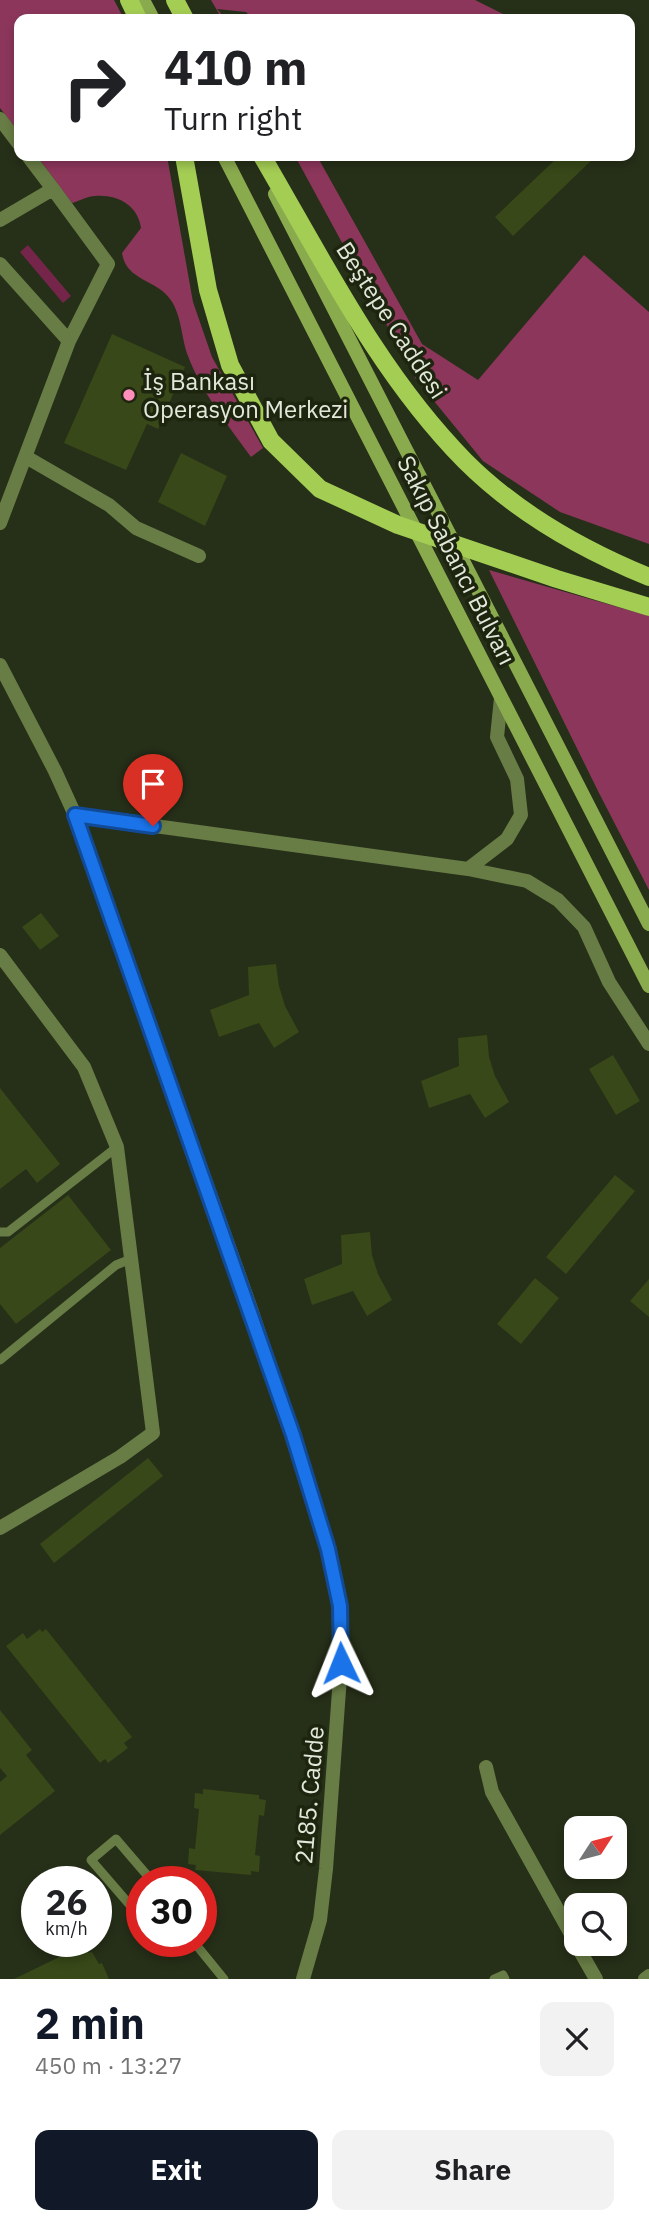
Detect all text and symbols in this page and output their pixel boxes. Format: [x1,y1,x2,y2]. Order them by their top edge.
text: 410 m [164,35,308,98]
icon: right [49,42,140,133]
text: Turn right [164,97,302,139]
street label: Beştepe Caddesi [329,235,455,405]
place label: İş Bankası Operasyon Merkezi [143,365,348,425]
marker: İş Bankası Operasyon Merkezi [121,387,137,403]
street label: Sakıp Sabancı Bulvarı [390,450,524,670]
pin [123,754,183,826]
icon: arrive [134,765,172,803]
position arrow [304,1626,378,1700]
street label: 2185. Cadde [287,1725,331,1865]
north arrow [564,1816,626,1880]
map controls [564,1816,627,1956]
speed limit sign: 30 [126,1866,217,1957]
text: 26 [45,1879,88,1925]
button: search [564,1893,627,1956]
text: km/h [45,1917,88,1940]
text: 2 min [35,1996,145,2051]
button: close [540,2002,614,2076]
text: 450 m · 13:27 [35,2050,182,2080]
button: Exit [35,2130,318,2210]
button: Share [332,2130,614,2210]

